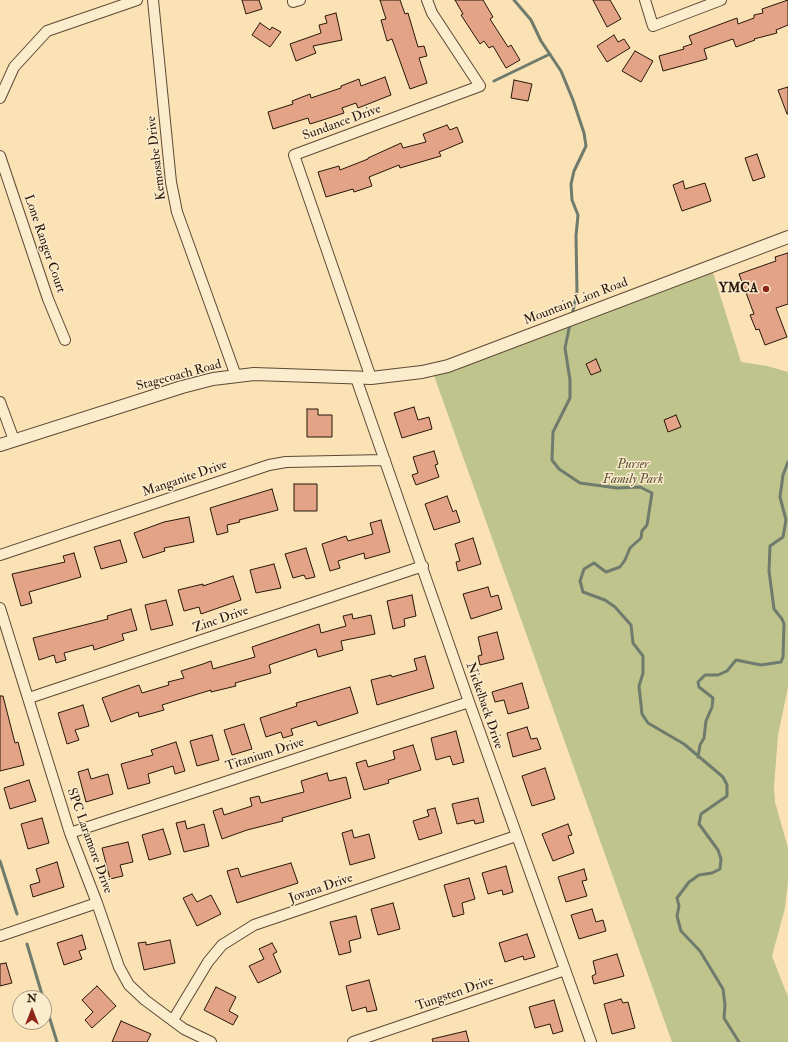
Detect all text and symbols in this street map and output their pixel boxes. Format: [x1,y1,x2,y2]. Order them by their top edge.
street label: Sundance Drive [301,102,383,144]
street label: Kemosabe Drive [144,115,170,201]
street label: Lone Ranger Court [20,193,68,295]
street label: Mountain Lion Road [522,275,630,329]
place label: YMCA [719,281,758,297]
marker: YMCA [761,284,771,294]
street label: Stagecoach Road [135,357,223,395]
street label: Manganite Drive [141,457,229,501]
park label: Purser Family Park [603,457,663,488]
street label: Zinc Drive [191,603,251,637]
street label: Nickelback Drive [462,661,506,751]
street label: Titanium Drive [224,735,306,775]
street label: SPC Laramore Drive [63,786,115,896]
street label: Jovana Drive [287,871,355,907]
street label: Tungsten Drive [414,973,496,1015]
north arrow [12,990,52,1030]
text: N [27,992,37,1005]

